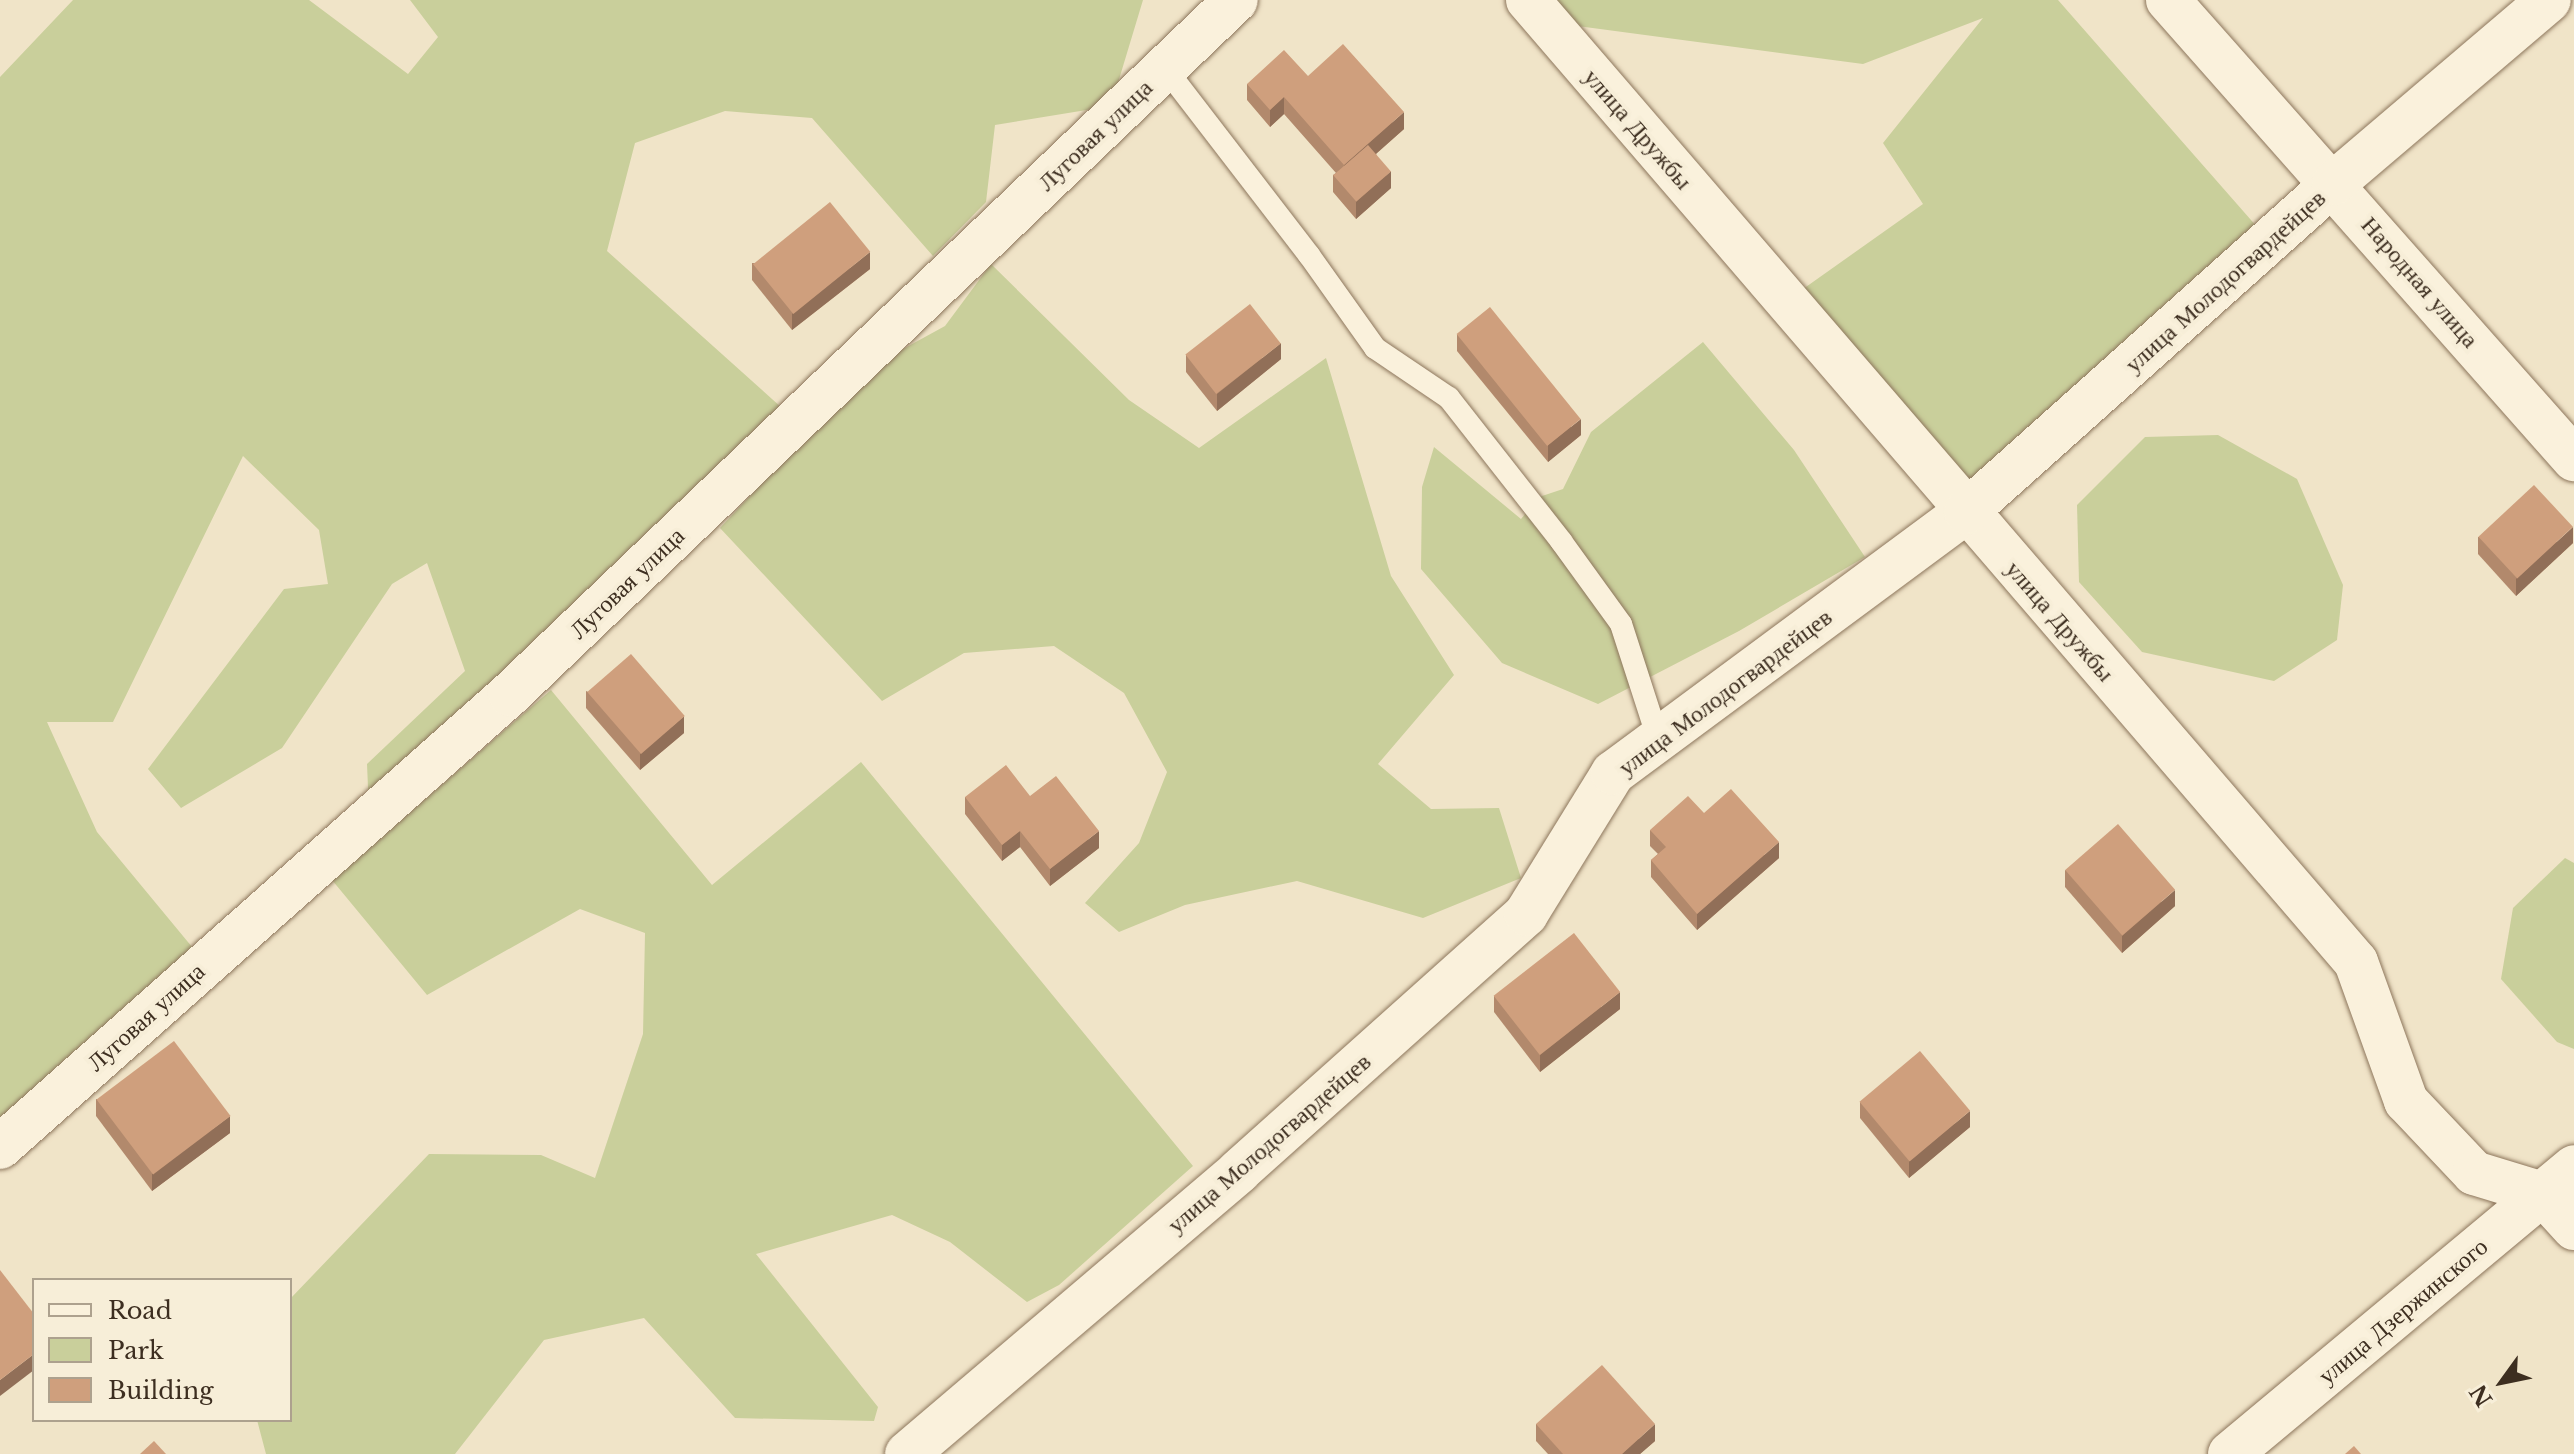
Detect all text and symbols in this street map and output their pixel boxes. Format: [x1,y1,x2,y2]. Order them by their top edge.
street label: улица Дружбы [1578,63,1698,195]
street label: Луговая улица [1032,73,1158,197]
street label: улица Молодогвардейцев [2119,183,2331,379]
street label: Народная улица [2355,211,2485,353]
street label: Луговая улица [564,521,690,645]
street label: улица Дружбы [2000,555,2120,687]
street label: улица Молодогвардейцев [1613,602,1837,782]
street label: Луговая улица [81,957,211,1077]
street label: улица Молодогвардейцев [1162,1047,1376,1239]
street label: улица Дзержинского [2313,1232,2493,1390]
legend [32,1278,292,1422]
text: Road [108,1296,172,1325]
text: Park [108,1336,164,1365]
north arrow [2462,1342,2542,1422]
text: Building [108,1376,214,1405]
text: N [2464,1379,2498,1411]

